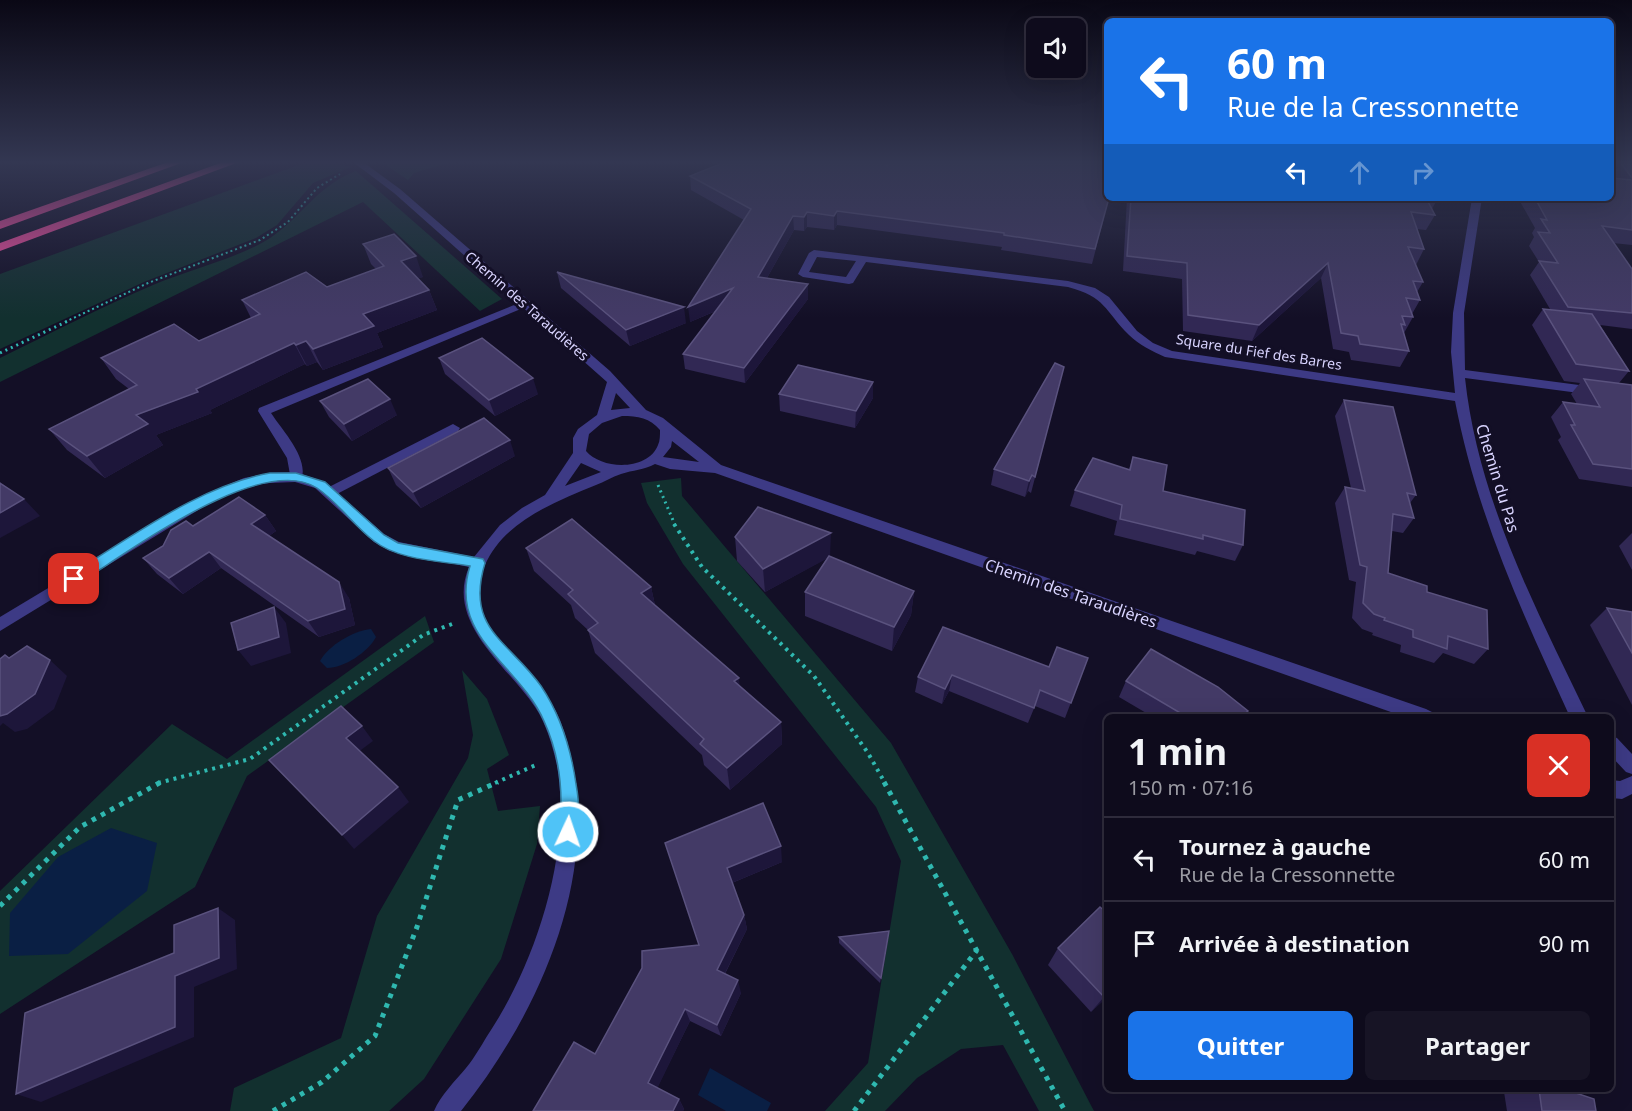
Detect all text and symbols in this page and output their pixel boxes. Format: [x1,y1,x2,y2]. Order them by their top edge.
map controls [1026,18,1086,78]
button: sound [1026,18,1086,78]
text: 60 m [1227,34,1327,91]
icon: left [1128,42,1206,120]
text: Rue de la Cressonnette [1227,88,1519,125]
icon: left [1280,156,1313,189]
icon: ahead [1343,156,1376,189]
icon: right [1406,156,1439,189]
street label: Chemin des Taraudières [461,247,593,365]
street label: Square du Fief des Barres [1175,329,1344,374]
street label: Chemin du Pas [1471,421,1525,535]
pin [48,553,99,604]
street label: Chemin des Taraudières [982,553,1160,633]
icon: arrive [57,562,90,595]
text: 1 min [1128,727,1227,776]
button: close [1527,734,1590,797]
text: 150 m · 07:16 [1128,774,1253,801]
position arrow [536,800,600,864]
text: Tournez à gauche [1179,831,1371,861]
icon: left [1128,843,1161,876]
text: 60 m [1539,844,1590,874]
text: Rue de la Cressonnette [1179,861,1395,888]
icon: arrive [1128,927,1161,960]
text: Arrivée à destination [1179,928,1410,958]
text: 90 m [1539,928,1590,958]
button: Quitter [1128,1011,1353,1080]
button: Partager [1365,1011,1590,1080]

